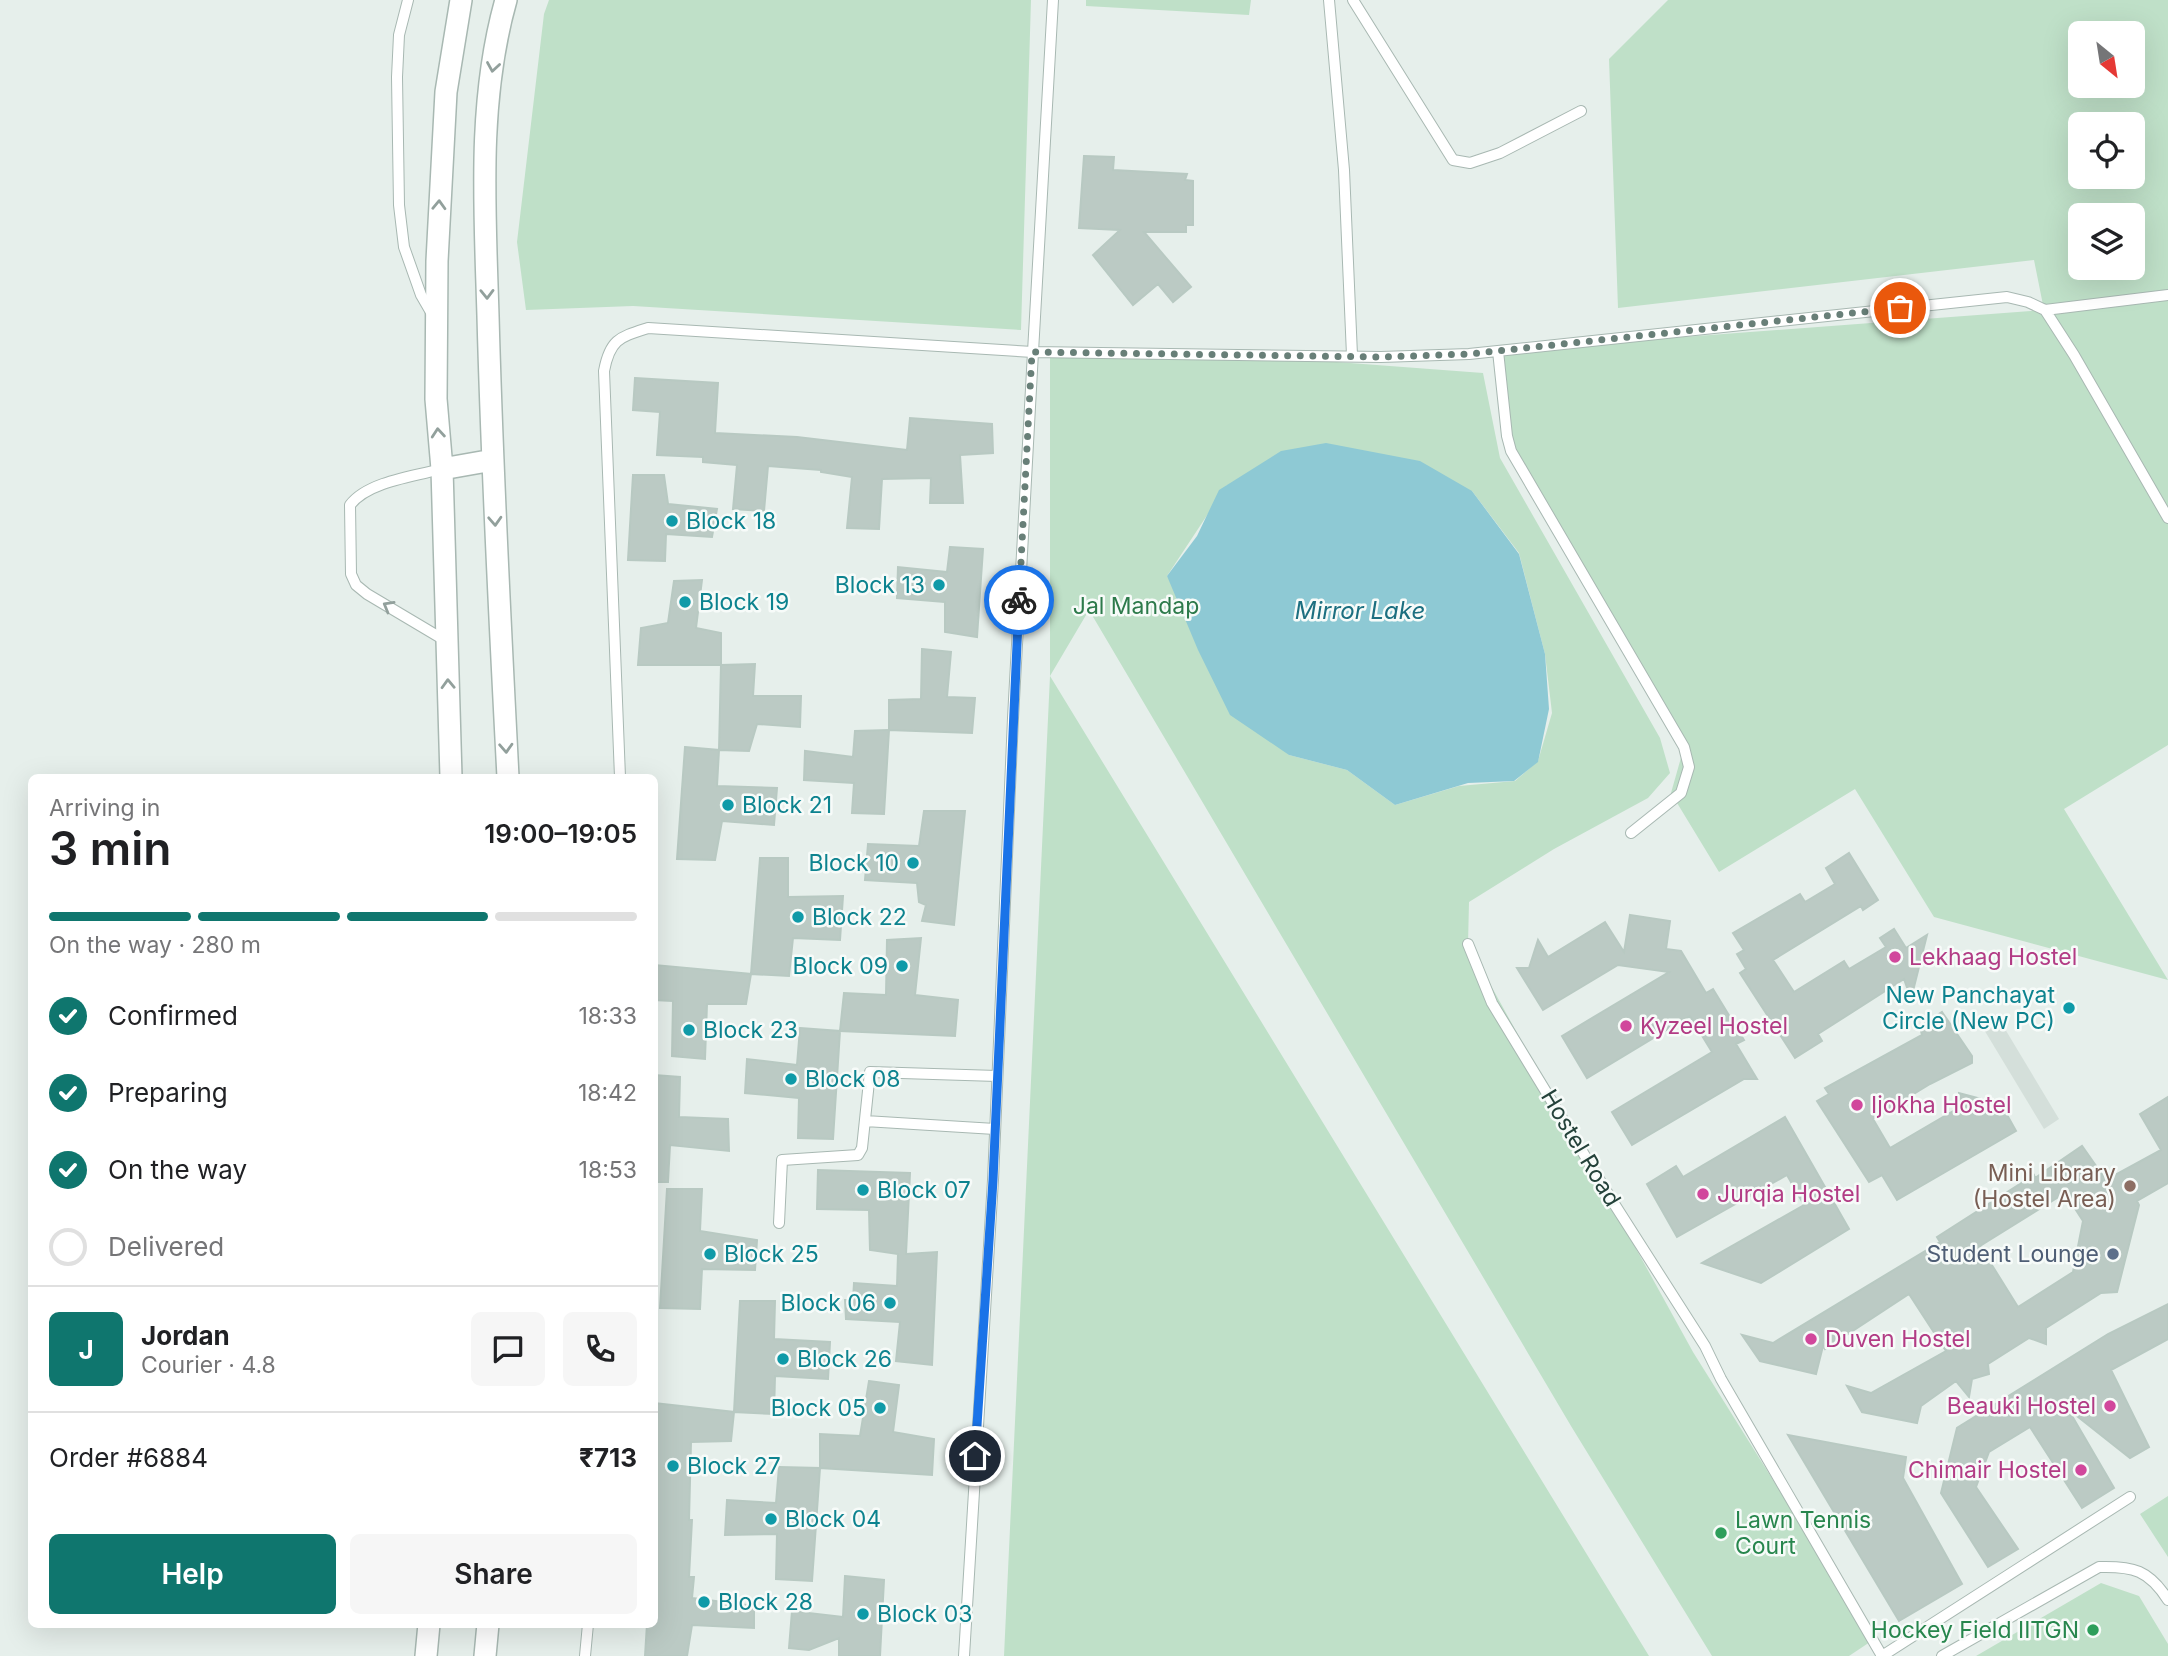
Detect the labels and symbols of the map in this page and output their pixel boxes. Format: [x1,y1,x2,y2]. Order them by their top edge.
north arrow [2068,21,2146,98]
one-way arrow [486,61,501,73]
one-way arrow [431,199,447,210]
pin [1870,278,1930,338]
one-way arrow [480,289,495,300]
one-way arrow [431,427,446,438]
place label: Block 18 [686,507,776,535]
marker: Block 18 [664,513,680,529]
one-way arrow [488,516,503,527]
courier [984,565,1054,635]
place label: Block 13 [835,571,925,599]
marker: Block 13 [931,577,947,593]
place label: Block 19 [699,588,789,616]
park label: Jal Mandap [1073,592,1199,620]
marker: Block 19 [677,594,693,610]
water label: Mirror Lake [1295,596,1425,625]
one-way arrow [382,601,395,614]
one-way arrow [440,679,455,690]
one-way arrow [499,743,514,754]
place label: Block 21 [742,791,832,819]
marker: Block 21 [720,797,736,813]
place label: Block 10 [808,849,899,877]
marker: Block 10 [905,855,921,871]
place label: Block 22 [812,903,907,931]
marker: Block 22 [790,909,806,925]
place label: Lekhaag Hostel [1909,943,2077,971]
marker: Lekhaag Hostel [1887,949,1903,965]
place label: Block 09 [793,952,888,980]
marker: Block 09 [894,958,910,974]
place label: New Panchayat Circle (New PC) [1882,981,2055,1035]
marker: New Panchayat Circle (New PC) [2061,1000,2077,1016]
place label: Kyzeel Hostel [1640,1012,1788,1040]
place label: Block 23 [703,1016,798,1044]
marker: Kyzeel Hostel [1618,1018,1634,1034]
marker: Block 23 [681,1022,697,1038]
place label: Block 08 [805,1065,900,1093]
marker: Block 08 [783,1071,799,1087]
street label: Hostel Road [1535,1085,1627,1211]
place label: Ijokha Hostel [1871,1091,2011,1119]
marker: Ijokha Hostel [1849,1097,1865,1113]
place label: Mini Library (Hostel Area) [1973,1159,2116,1213]
place label: Block 07 [877,1176,971,1204]
marker: Mini Library (Hostel Area) [2122,1178,2138,1194]
place label: Jurqia Hostel [1717,1180,1860,1208]
marker: Block 07 [855,1182,871,1198]
marker: Jurqia Hostel [1695,1186,1711,1202]
place label: Block 25 [724,1240,819,1268]
place label: Student Lounge [1927,1240,2099,1268]
marker: Block 25 [702,1246,718,1262]
marker: Student Lounge [2105,1246,2121,1262]
place label: Block 06 [781,1289,876,1317]
marker: Block 06 [882,1295,898,1311]
place label: Duven Hostel [1825,1325,1970,1353]
marker: Duven Hostel [1803,1331,1819,1347]
place label: Block 26 [797,1345,892,1373]
marker: Block 26 [775,1351,791,1367]
place label: Beauki Hostel [1947,1392,2096,1420]
place label: Block 05 [771,1394,866,1422]
marker: Beauki Hostel [2102,1398,2118,1414]
marker: Block 05 [872,1400,888,1416]
pin [945,1426,1005,1486]
place label: Block 27 [687,1452,781,1480]
place label: Chimair Hostel [1908,1456,2067,1484]
marker: Block 27 [665,1458,681,1474]
marker: Chimair Hostel [2073,1462,2089,1478]
place label: Block 04 [785,1505,881,1533]
place label: Lawn Tennis Court [1735,1506,1871,1560]
marker: Block 04 [763,1511,779,1527]
marker: Lawn Tennis Court [1713,1525,1729,1541]
place label: Block 28 [718,1588,813,1616]
marker: Block 28 [696,1594,712,1610]
place label: Block 03 [877,1600,972,1628]
marker: Block 03 [855,1606,871,1622]
place label: Hockey Field IITGN [1871,1616,2079,1644]
marker: Hockey Field IITGN [2085,1622,2101,1638]

